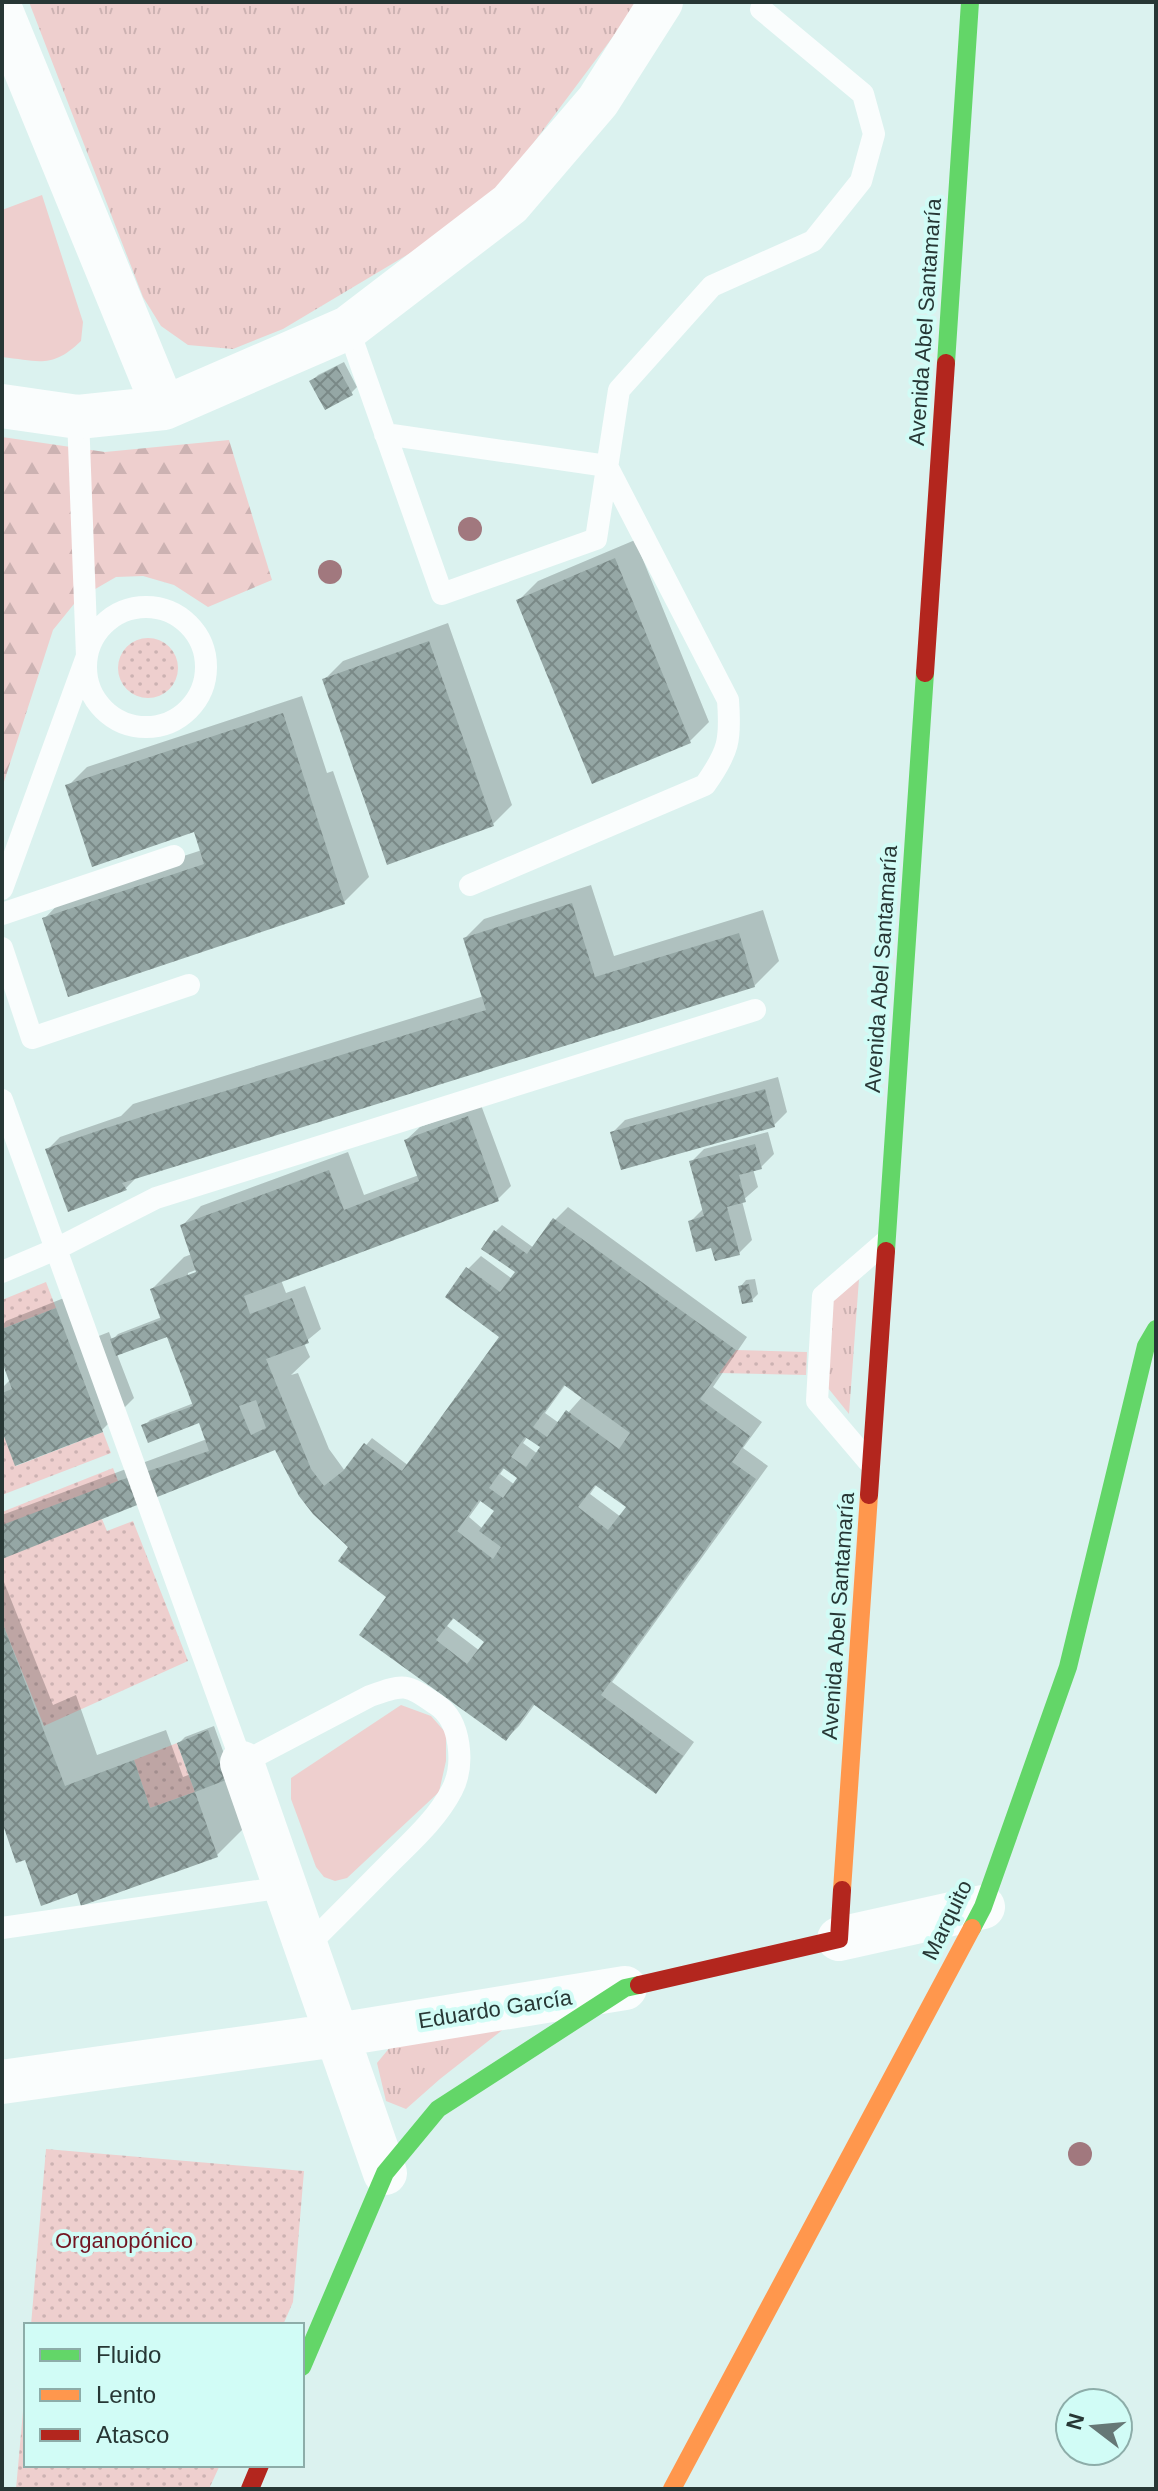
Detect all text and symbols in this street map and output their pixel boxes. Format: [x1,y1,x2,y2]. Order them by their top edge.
street label: Avenida Abel Santamaría [904,197,946,447]
street label: Avenida Abel Santamaría [860,844,902,1094]
street label: Avenida Abel Santamaría [817,1491,859,1741]
street label: Marquito [917,1876,977,1964]
street label: Eduardo García [416,1984,574,2033]
park label: Organopónico [55,2228,193,2253]
legend [24,2323,304,2467]
text: Fluido [96,2341,161,2368]
text: Lento [96,2381,156,2408]
north arrow [1054,2387,1134,2467]
text: N [1061,2411,1089,2433]
text: Atasco [96,2421,169,2448]

